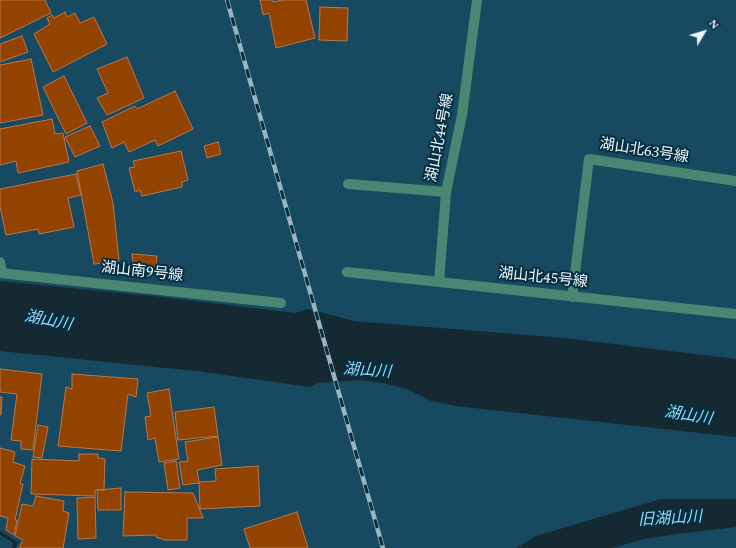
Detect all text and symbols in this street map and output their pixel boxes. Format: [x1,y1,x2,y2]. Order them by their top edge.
north arrow [684,12,724,52]
text: N [704,16,723,33]
street label: 湖山北44号線 [424,92,458,184]
street label: 湖山北63号線 [598,136,690,168]
street label: 湖山南9号線 [100,260,184,286]
street label: 湖山北45号線 [497,265,589,293]
water label: 湖山川 [23,308,73,336]
water label: 湖山川 [342,361,392,383]
water label: 湖山川 [663,404,713,430]
water label: 旧湖山川 [638,509,702,531]

